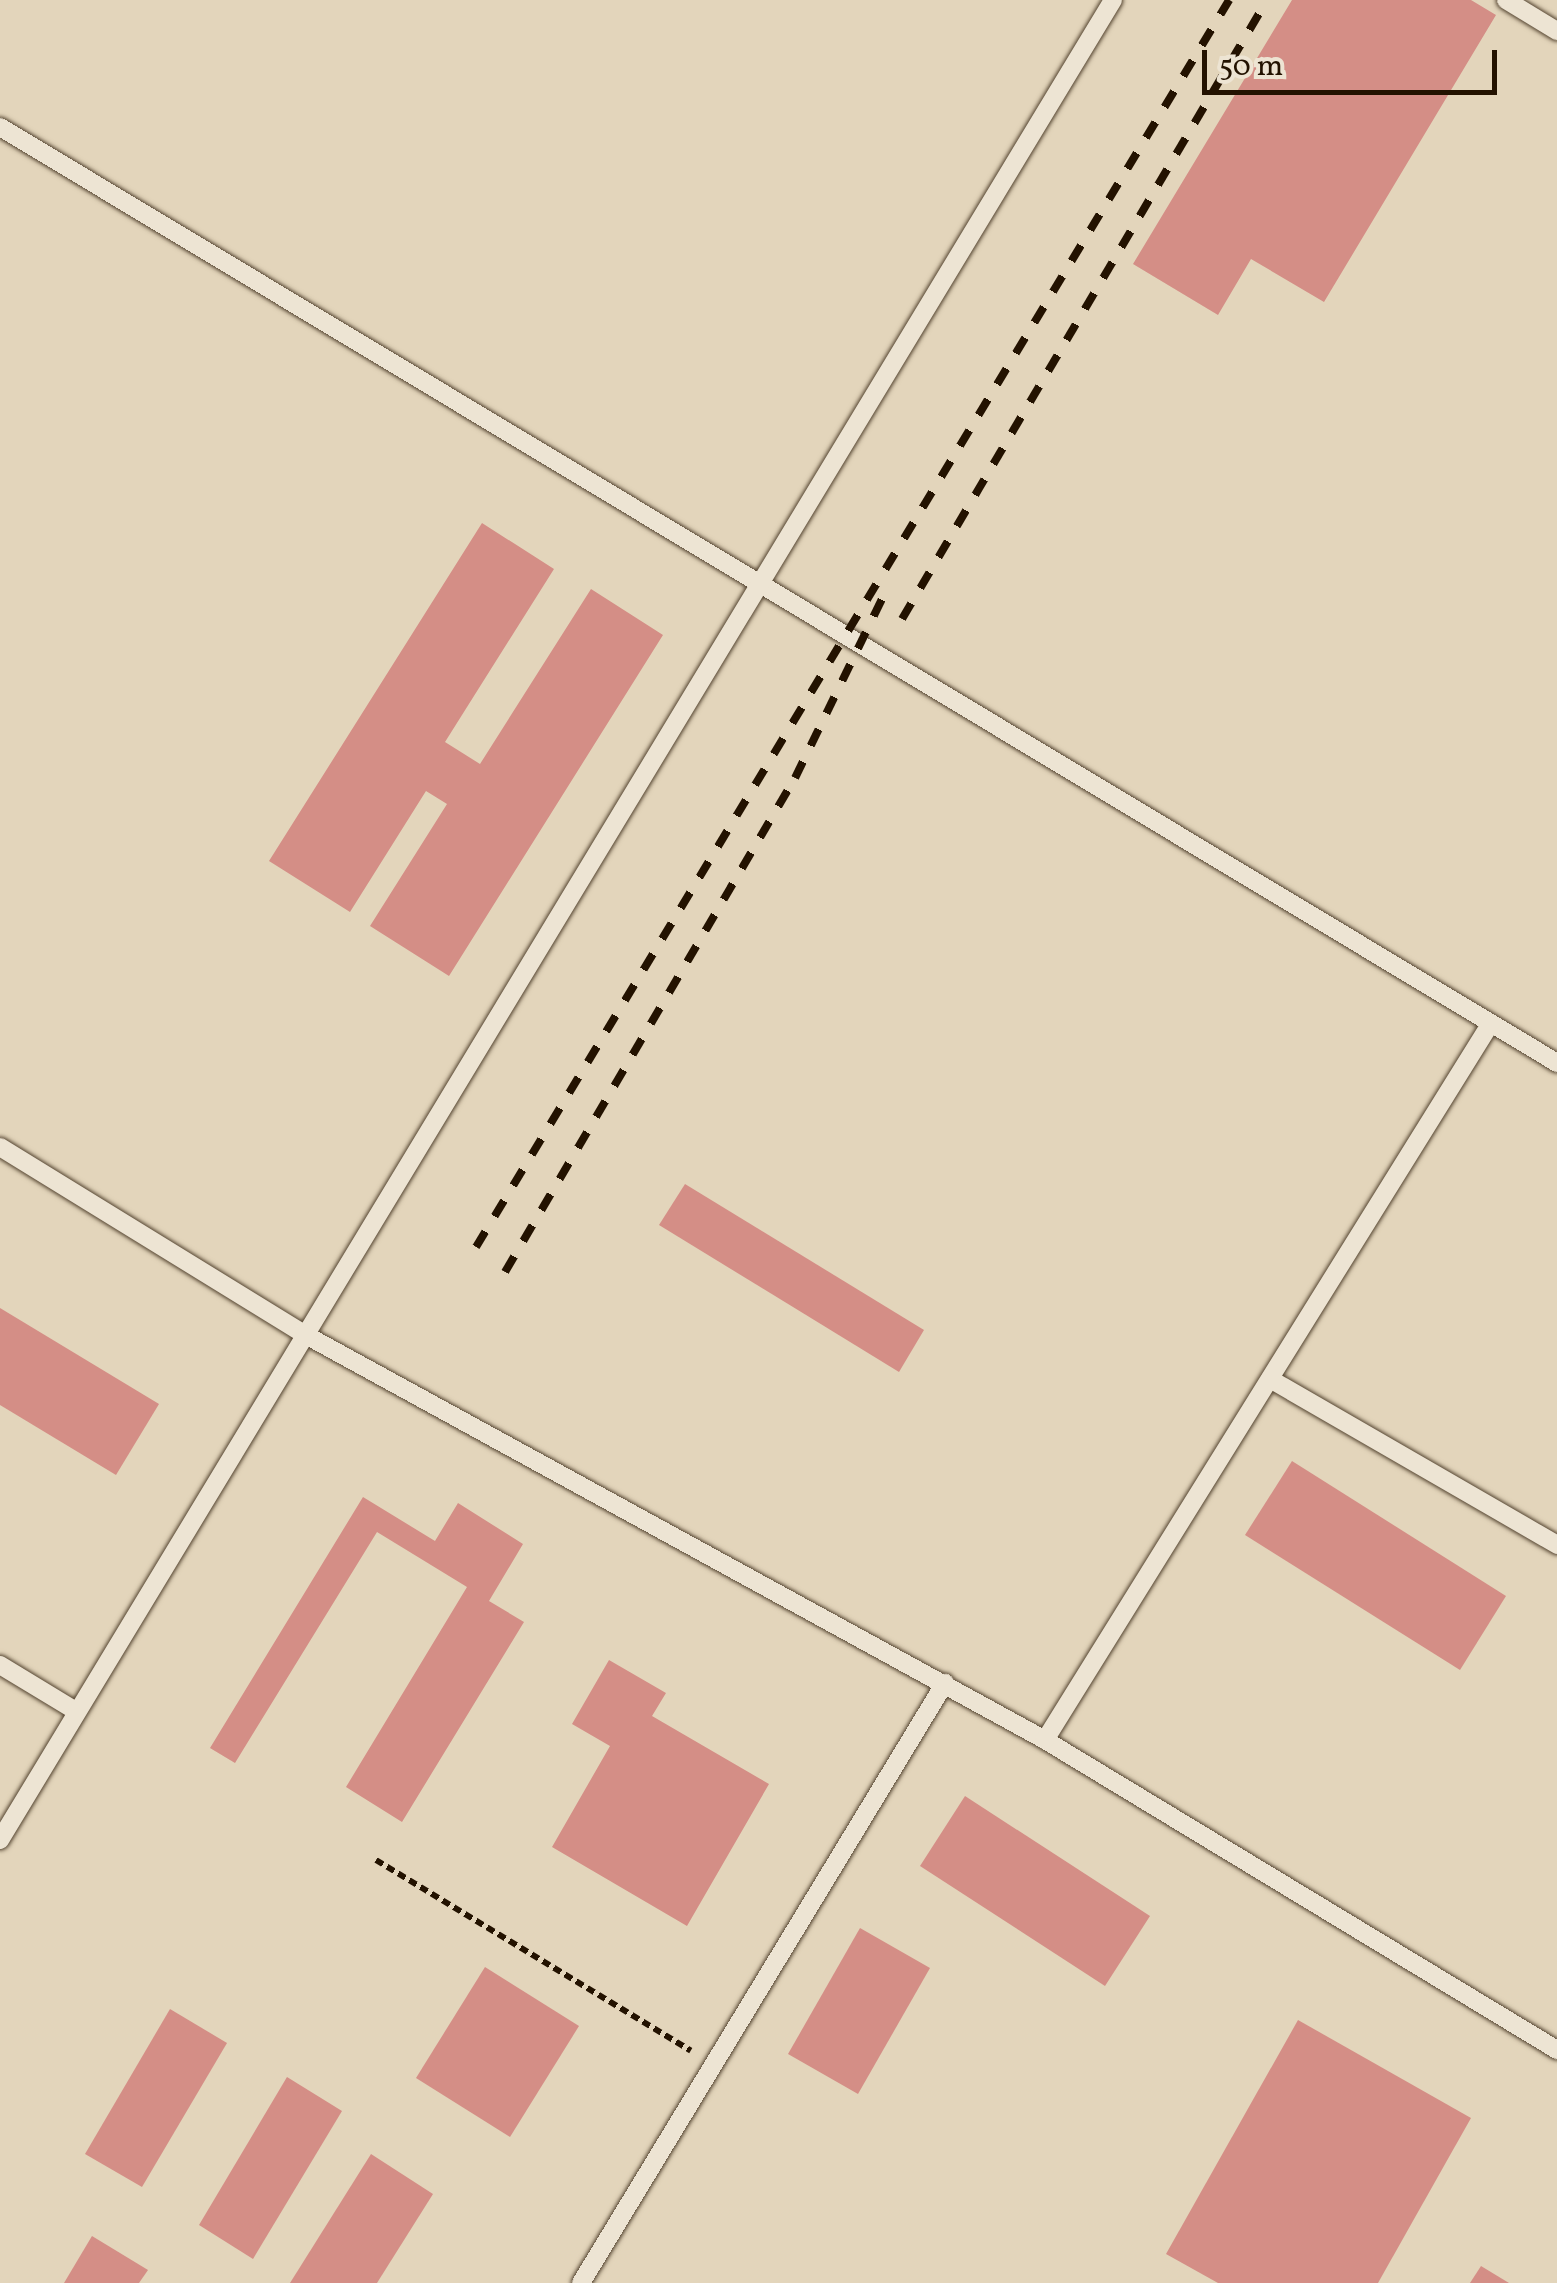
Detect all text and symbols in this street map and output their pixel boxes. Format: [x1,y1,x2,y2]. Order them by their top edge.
scale bar [1207,30,1502,92]
text: 50 m [1219,46,1283,88]

